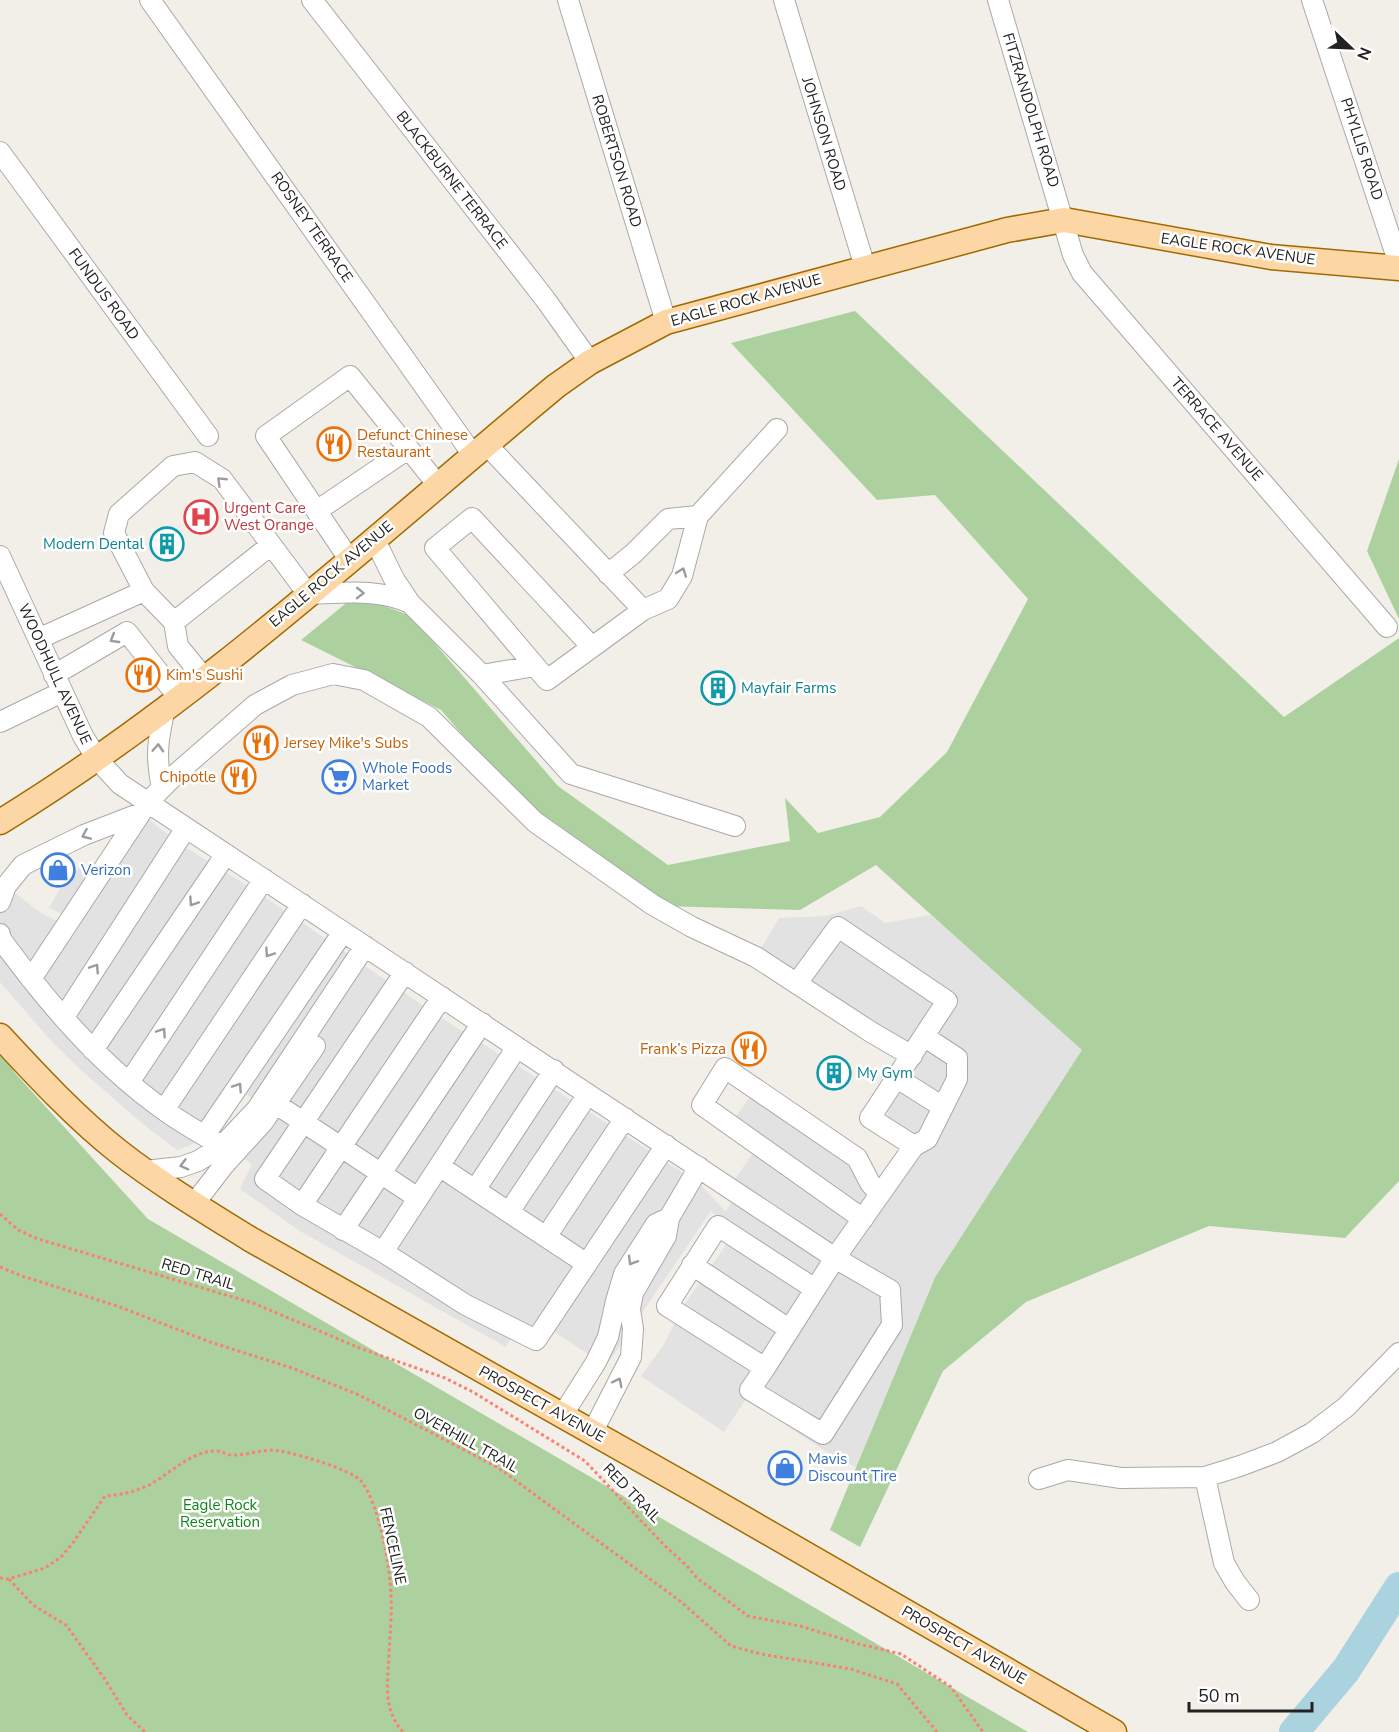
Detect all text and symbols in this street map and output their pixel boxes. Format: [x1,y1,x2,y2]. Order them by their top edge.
north arrow [1321,18,1381,78]
street label: FITZRANDOLPH ROAD [998,30,1064,190]
text: N [1351,44,1376,63]
street label: JOHNSON ROAD [797,74,851,193]
street label: ROBERTSON ROAD [587,92,647,230]
street label: PHYLLIS ROAD [1336,95,1388,203]
street label: BLACKBURNE TERRACE [392,107,512,253]
street label: ROSNEY TERRACE [266,168,358,286]
street label: EAGLE ROCK AVENUE [1160,228,1316,270]
street label: FUNDUS ROAD [64,244,144,344]
street label: EAGLE ROCK AVENUE [668,269,824,331]
street label: TERRACE AVENUE [1166,373,1268,485]
place label: Defunct Chinese Restaurant [357,425,468,462]
restaurant icon: Defunct Chinese Restaurant [316,426,352,462]
one-way arrow [217,478,228,488]
place label: Urgent Care West Orange [224,498,314,535]
hospital icon: Urgent Care West Orange [183,499,219,535]
street label: EAGLE ROCK AVENUE [265,516,397,632]
building icon: Modern Dental [149,526,185,562]
place label: Modern Dental [43,534,145,554]
one-way arrow [675,568,688,578]
one-way arrow [355,587,364,599]
street label: WOODHULL AVENUE [14,601,96,747]
one-way arrow [110,632,120,643]
restaurant icon: Kim's Sushi [125,657,161,693]
place label: Kim's Sushi [166,665,243,685]
building icon: Mayfair Farms [700,670,736,706]
place label: Mayfair Farms [741,678,836,698]
restaurant icon: Jersey Mike's Subs [243,725,279,761]
place label: Jersey Mike's Subs [283,733,408,753]
one-way arrow [152,743,165,752]
place label: Whole Foods Market [362,758,452,795]
restaurant icon: Chipotle [221,759,257,795]
supermarket icon: Whole Foods Market [321,759,357,795]
place label: Chipotle [159,767,216,787]
one-way arrow [82,827,93,839]
shop icon: Verizon [40,852,76,888]
place label: Verizon [80,860,131,880]
one-way arrow [189,896,200,907]
one-way arrow [265,946,276,957]
one-way arrow [88,964,99,975]
one-way arrow [155,1028,166,1039]
restaurant icon: Frank’s Pizza [731,1031,767,1067]
place label: Frank’s Pizza [640,1039,726,1059]
building icon: My Gym [816,1055,852,1091]
place label: My Gym [857,1063,913,1083]
one-way arrow [231,1082,242,1093]
one-way arrow [179,1158,189,1171]
street label: RED TRAIL [159,1253,237,1295]
one-way arrow [628,1255,640,1265]
street label: PROSPECT AVENUE [475,1361,609,1447]
one-way arrow [611,1378,622,1389]
street label: OVERHILL TRAIL [410,1403,522,1477]
place label: Mavis Discount Tire [808,1449,897,1486]
shop icon: Mavis Discount Tire [767,1450,803,1486]
street label: RED TRAIL [599,1459,665,1527]
park label: Eagle Rock Reservation [180,1495,260,1532]
street label: FENCELINE [375,1505,411,1587]
street label: PROSPECT AVENUE [898,1601,1030,1689]
scale bar [1189,1675,1312,1713]
text: 50 m [1198,1684,1240,1708]

